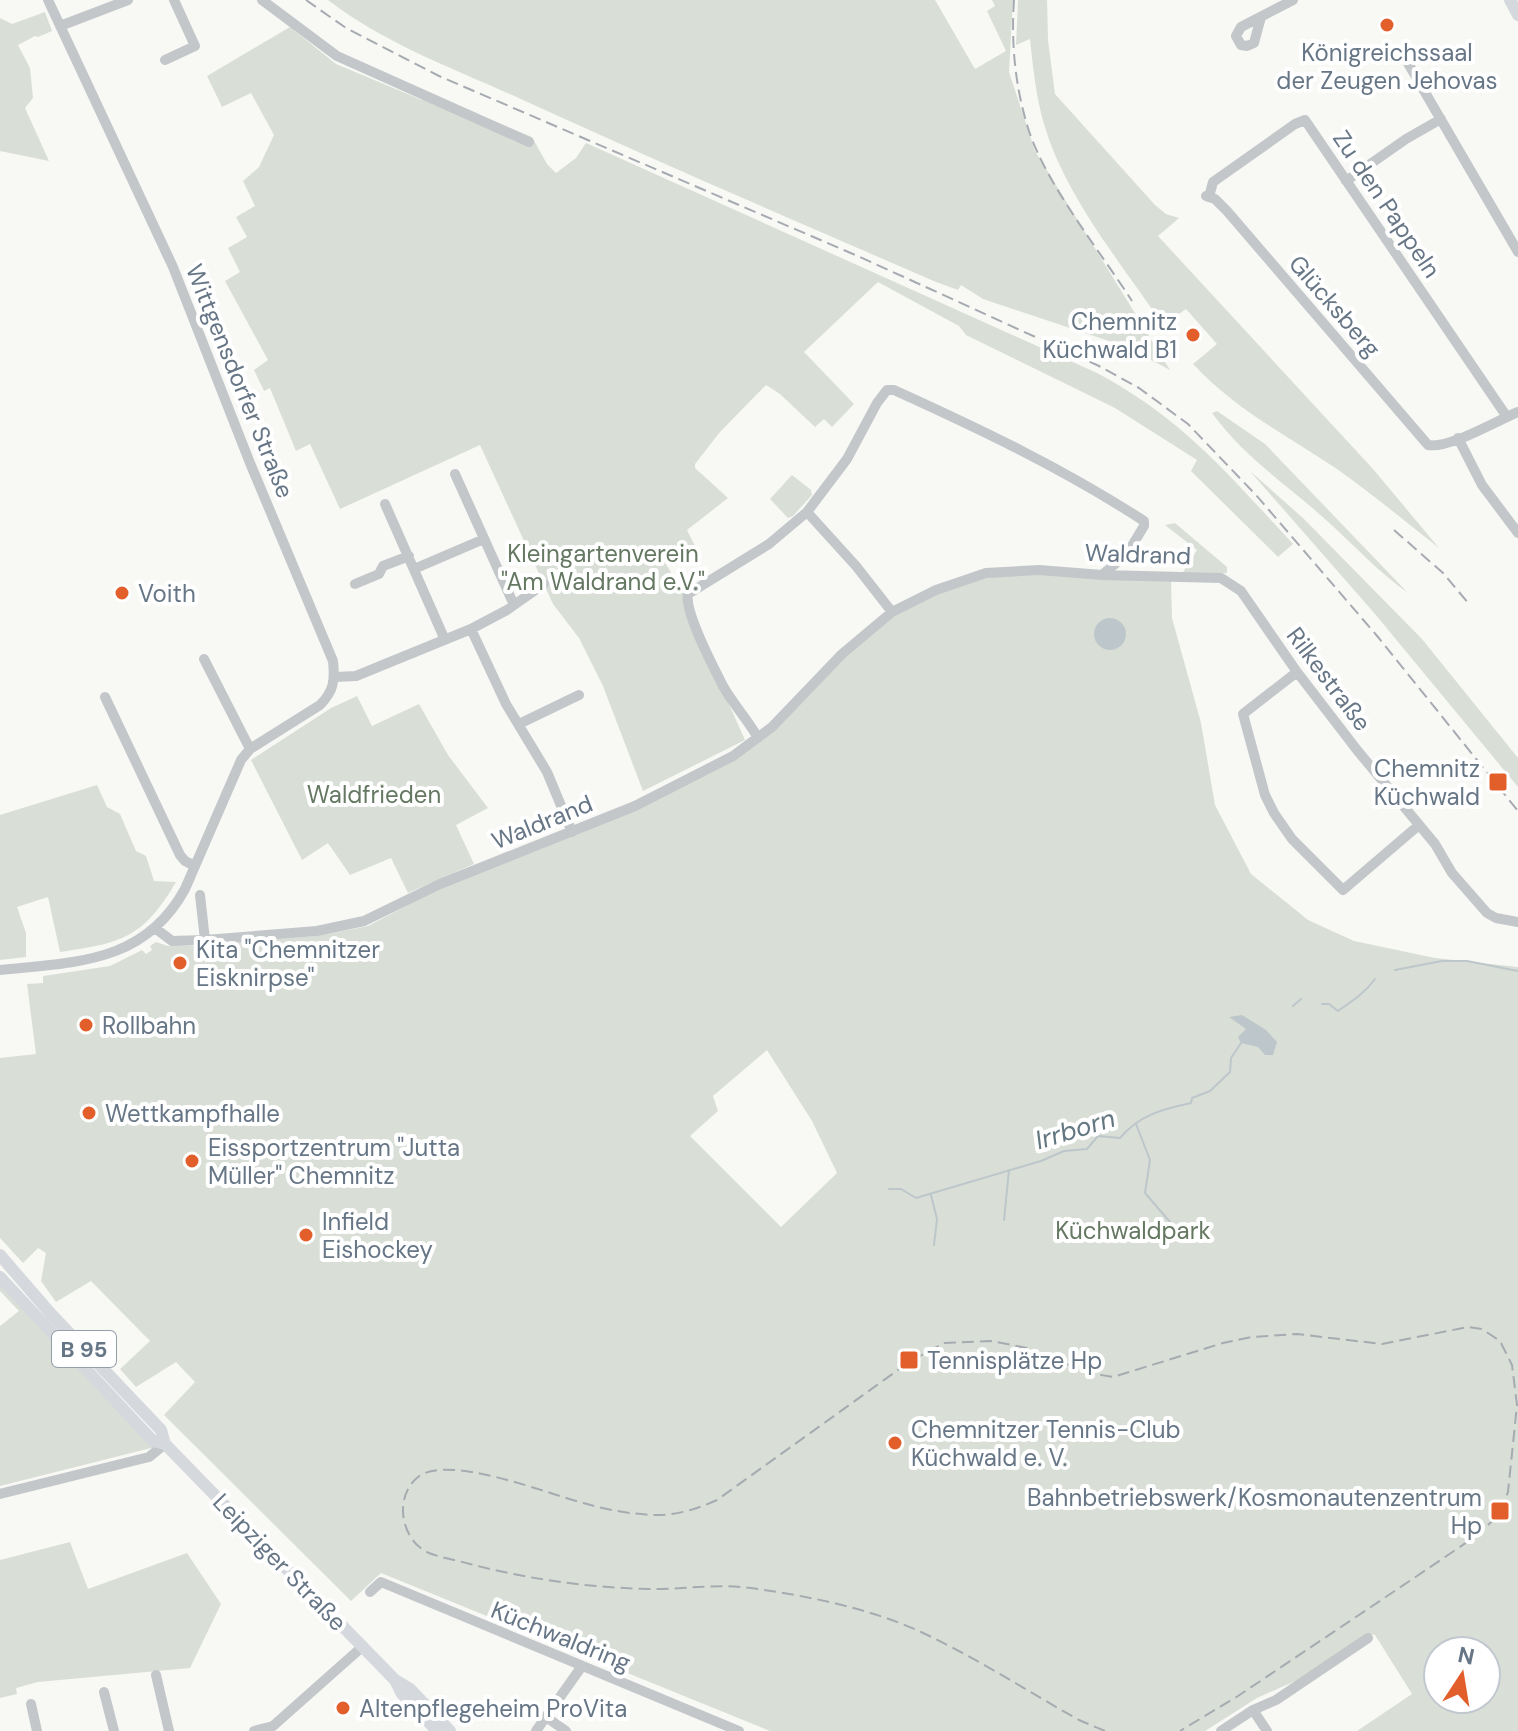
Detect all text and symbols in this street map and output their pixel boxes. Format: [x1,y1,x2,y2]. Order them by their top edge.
marker: Königreichssaal der Zeugen Jehovas [1378,16,1396,34]
place label: Königreichssaal der Zeugen Jehovas [1276,37,1498,96]
street label: Zu den Pappeln [1326,124,1448,284]
street label: Glücksberg [1282,249,1388,363]
street label: Wittgensdorfer Straße [179,260,301,502]
place label: Chemnitz Küchwald B1 [1042,306,1177,365]
marker: Chemnitz Küchwald B1 [1184,326,1202,344]
street label: Waldrand [1084,537,1192,571]
park label: Kleingartenverein "Am Waldrand e.V." [501,538,705,597]
place label: Voith [138,578,196,609]
marker: Voith [113,584,131,602]
street label: Rilkestraße [1280,621,1378,737]
place label: Chemnitz Küchwald [1374,753,1480,812]
marker: Chemnitz Küchwald [1487,771,1509,793]
park label: Waldfrieden [307,779,441,810]
street label: Waldrand [487,788,597,856]
place label: Kita "Chemnitzer Eisknirpse" [196,934,380,993]
marker: Kita "Chemnitzer Eisknirpse" [171,954,189,972]
place label: Rollbahn [102,1010,196,1041]
marker: Rollbahn [77,1016,95,1034]
place label: Wettkampfhalle [105,1098,280,1129]
water label: Irrborn [1031,1101,1119,1157]
marker: Wettkampfhalle [80,1104,98,1122]
place label: Eissportzentrum "Jutta Müller" Chemnitz [208,1132,460,1191]
marker: Eissportzentrum "Jutta Müller" Chemnitz [183,1152,201,1170]
place label: Infield Eishockey [322,1206,433,1265]
park label: Küchwaldpark [1055,1215,1211,1246]
marker: Infield Eishockey [297,1226,315,1244]
road number: B 95 [52,1331,116,1367]
place label: Tennisplätze Hp [927,1345,1102,1376]
marker: Tennisplätze Hp [898,1349,920,1371]
place label: Chemnitzer Tennis-Club Küchwald e. V. [911,1414,1180,1473]
marker: Chemnitzer Tennis-Club Küchwald e. V. [886,1434,904,1452]
place label: Bahnbetriebswerk/Kosmonautenzentrum Hp [1027,1482,1482,1541]
street label: Leipziger Straße [206,1487,354,1637]
marker: Bahnbetriebswerk/Kosmonautenzentrum Hp [1489,1500,1511,1522]
street label: Küchwaldring [487,1594,635,1678]
north arrow [1422,1635,1502,1715]
text: N [1455,1640,1477,1672]
place label: Altenpflegeheim ProVita [359,1693,627,1724]
marker: Altenpflegeheim ProVita [334,1699,352,1717]

